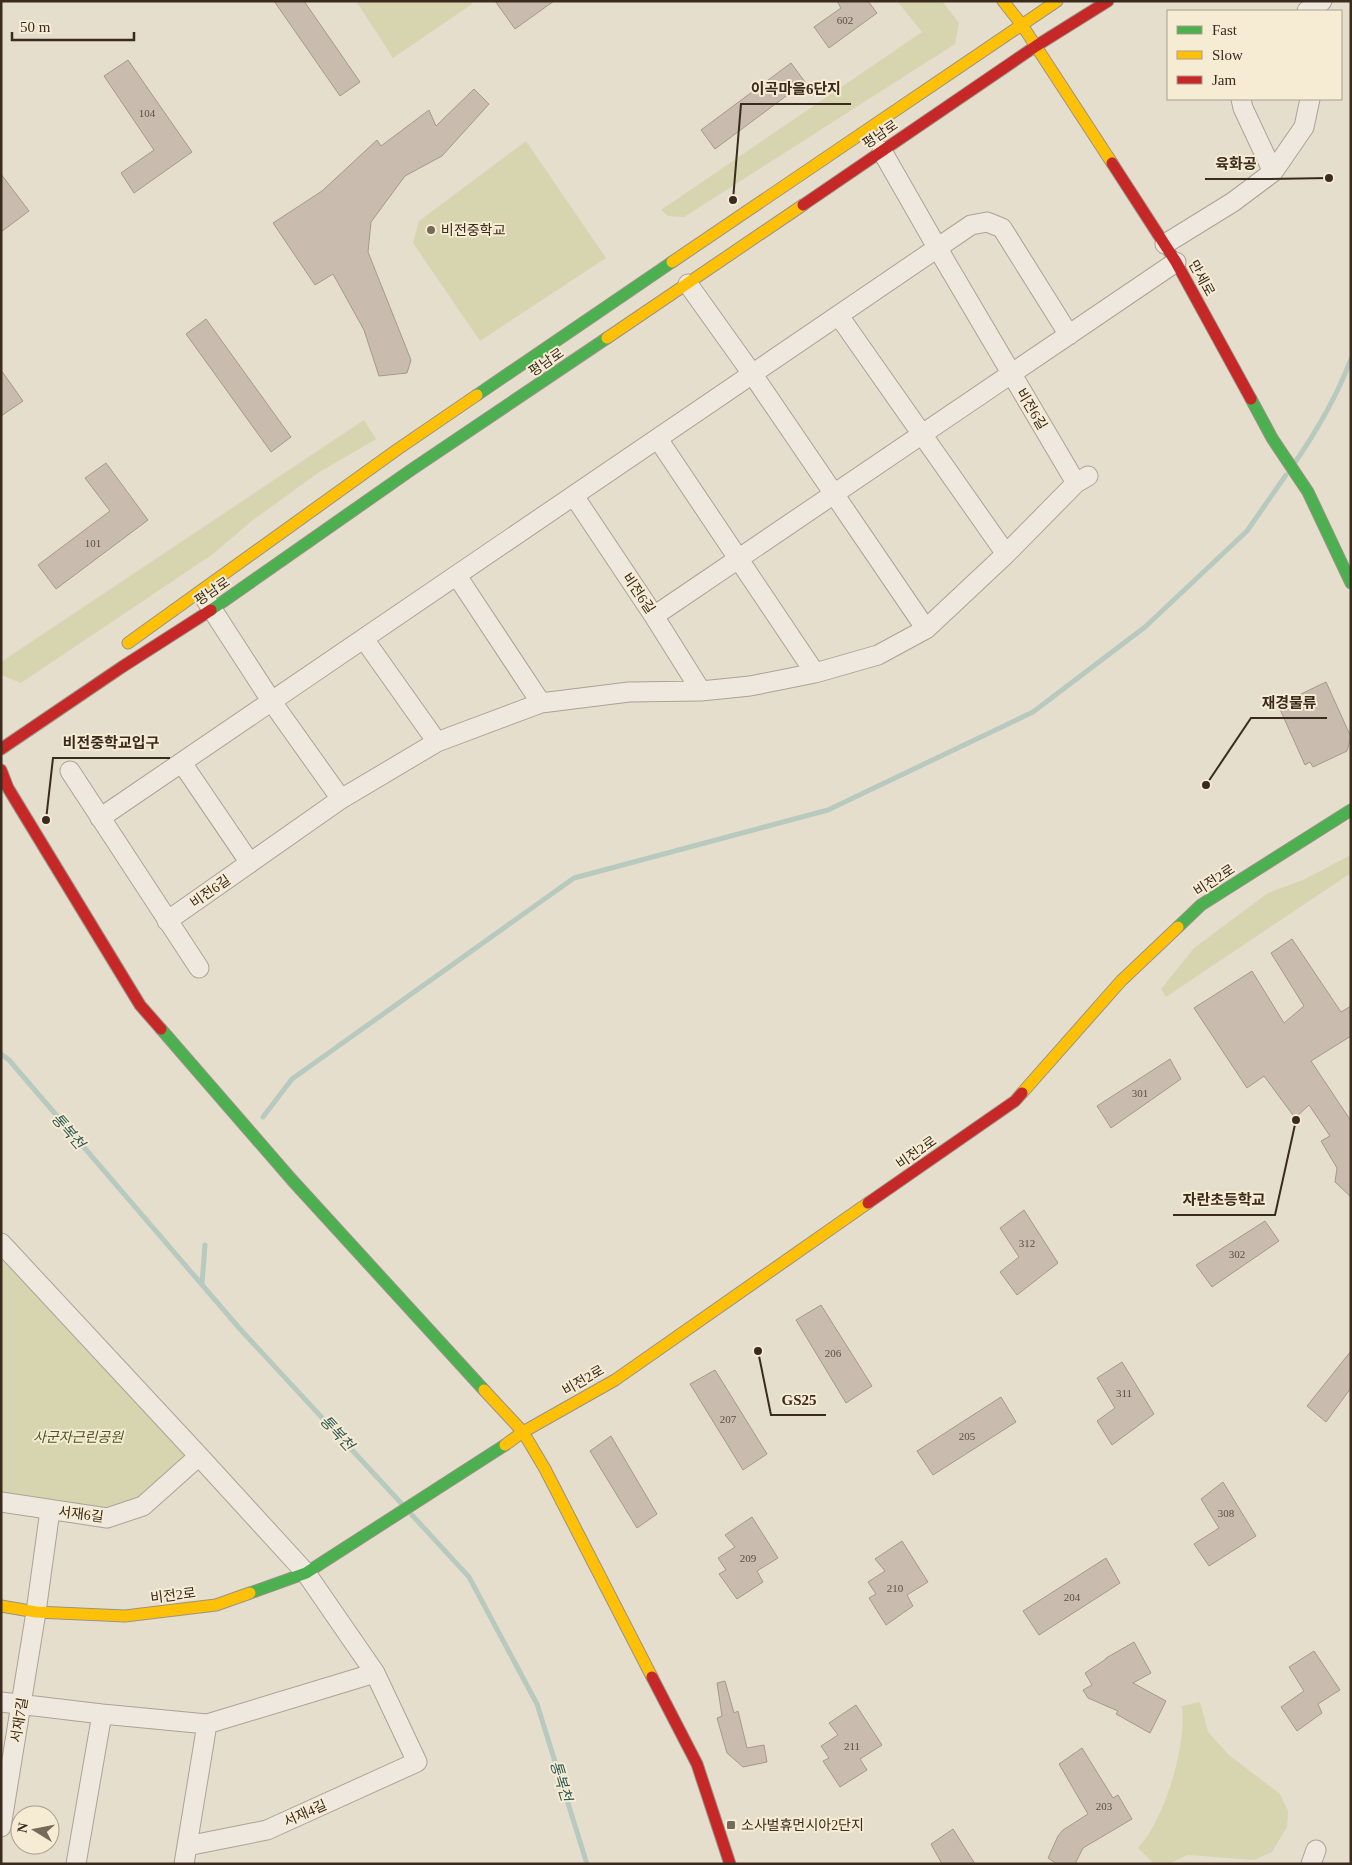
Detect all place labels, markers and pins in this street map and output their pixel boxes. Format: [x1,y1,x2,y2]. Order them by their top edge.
callout: 이곡마을6단지 [741,74,851,104]
callout: 육화공 [1205,149,1266,179]
place label: 비전중학교 [441,222,506,238]
marker: 비전중학교 [425,224,437,236]
callout: 재경물류 [1251,688,1327,718]
callout: 비전중학교입구 [53,728,170,758]
callout: 자란초등학교 [1173,1185,1275,1215]
callout: GS25 [771,1385,826,1415]
place label: 소사벌휴먼시아2단지 [741,1818,864,1833]
marker: 소사벌휴먼시아2단지 [725,1819,737,1831]

